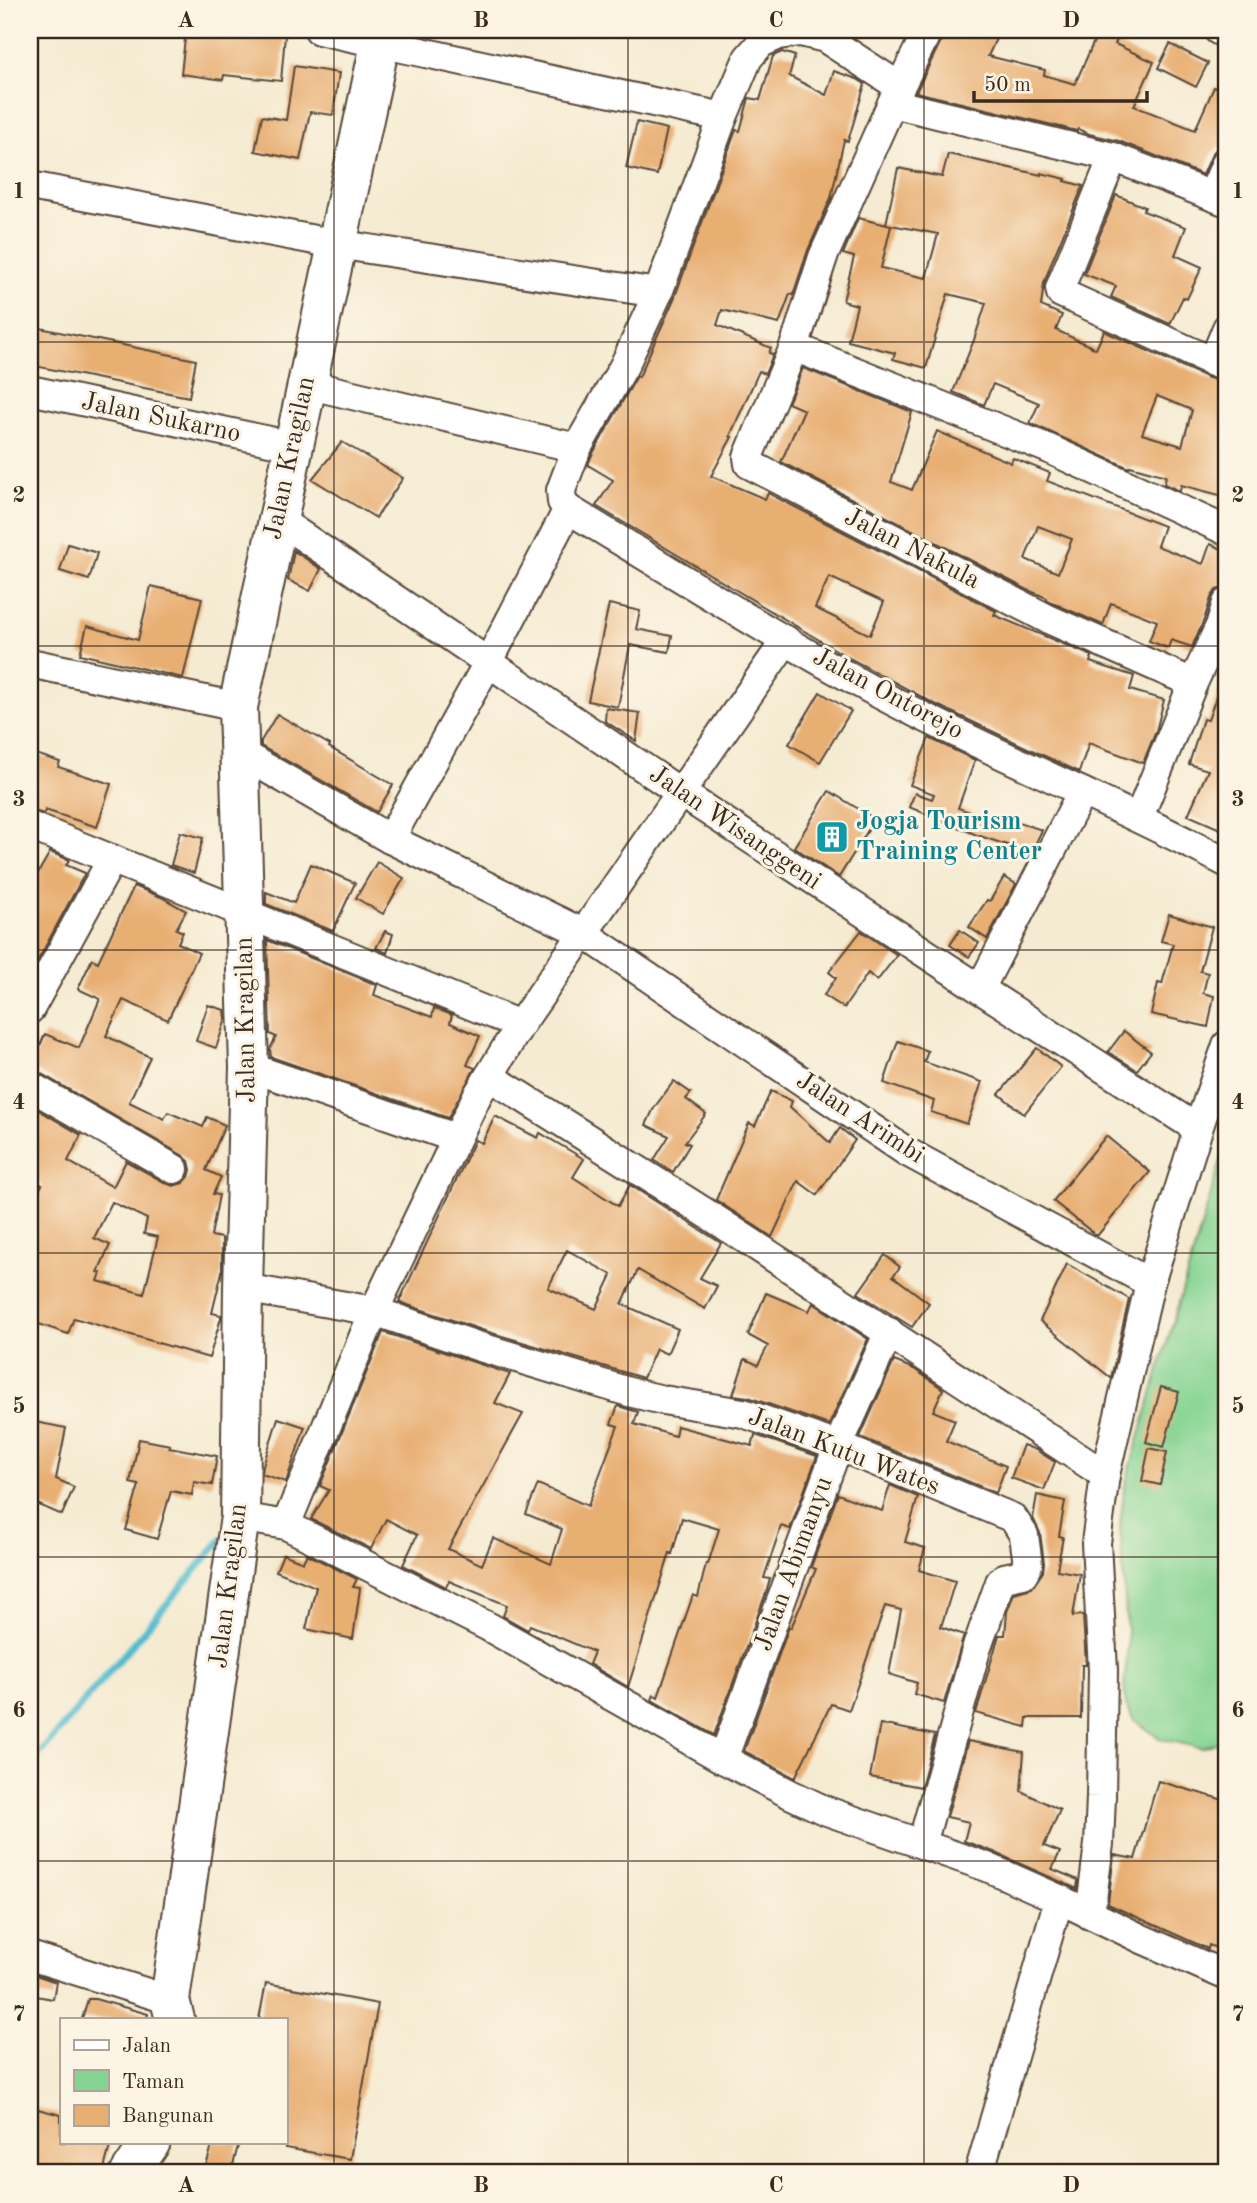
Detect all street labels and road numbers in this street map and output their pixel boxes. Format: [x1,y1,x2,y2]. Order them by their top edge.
street label: Jalan Kragilan [260,374,320,542]
street label: Jalan Sukarno [79,388,243,448]
street label: Jalan Nakula [840,504,984,594]
street label: Jalan Ontorejo [809,644,967,744]
street label: Jalan Wisanggeni [644,761,826,895]
street label: Jalan Kragilan [232,937,260,1103]
street label: Jalan Arimbi [791,1067,929,1169]
street label: Jalan Kutu Wates [745,1404,943,1500]
street label: Jalan Abimanyu [750,1473,838,1655]
street label: Jalan Kragilan [206,1502,252,1670]

